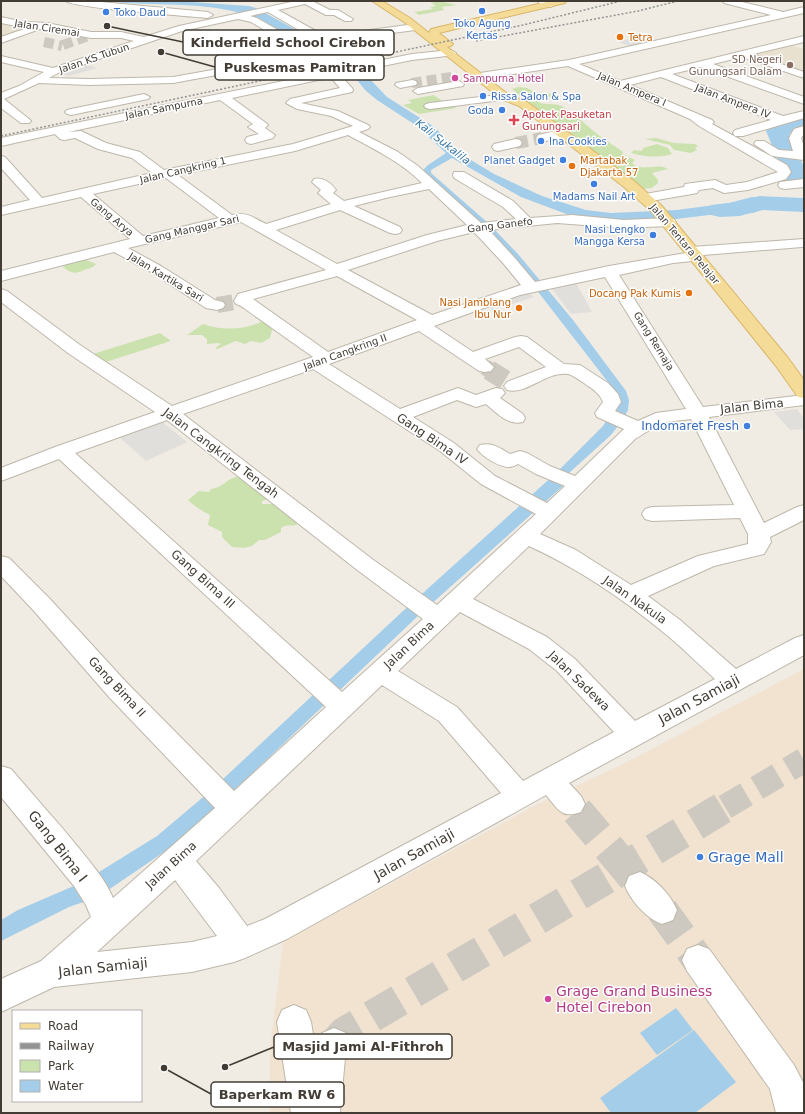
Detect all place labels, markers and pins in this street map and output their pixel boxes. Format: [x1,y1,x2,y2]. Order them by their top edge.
marker: Toko Agung Kertas [477,6,487,16]
marker: Toko Daud [101,7,111,17]
place label: Toko Daud [113,7,166,18]
place label: Toko Agung Kertas [452,18,511,41]
callout: Kinderfield School Cirebon [183,30,394,55]
marker: Tetra [615,32,625,42]
place label: Tetra [627,32,653,43]
place label: SD Negeri Gunungsari Dalam [689,54,782,77]
callout: Puskesmas Pamitran [215,55,384,80]
marker: SD Negeri Gunungsari Dalam [785,60,795,70]
marker: Sampurna Hotel [450,73,460,83]
place label: Sampurna Hotel [463,73,544,84]
marker: Rissa Salon & Spa [478,91,488,101]
place label: Rissa Salon & Spa [491,91,581,102]
place label: Goda [468,105,494,116]
marker: Goda [497,105,507,115]
place label: Apotek Pasuketan Gunungsari [522,109,612,132]
marker: Apotek Pasuketan Gunungsari [509,115,519,125]
marker: Ina Cookies [536,136,546,146]
place label: Ina Cookies [549,136,607,147]
place label: Planet Gadget [484,155,555,166]
marker: Planet Gadget [558,155,568,165]
place label: Martabak Djakarta 57 [580,155,638,178]
marker: Martabak Djakarta 57 [567,161,577,171]
marker: Madams Nail Art [589,179,599,189]
place label: Madams Nail Art [553,191,635,202]
place label: Nasi Lengko Mangga Kersa [574,224,645,247]
marker: Nasi Lengko Mangga Kersa [648,230,658,240]
place label: Docang Pak Kumis [589,288,681,299]
marker: Docang Pak Kumis [684,288,694,298]
place label: Nasi Jamblang Ibu Nur [439,297,512,320]
marker: Nasi Jamblang Ibu Nur [514,303,524,313]
place label: Indomaret Fresh [641,419,739,433]
marker: Indomaret Fresh [742,421,752,431]
place label: Grage Mall [708,849,784,865]
marker: Grage Mall [695,852,705,862]
place label: Grage Grand Business Hotel Cirebon [556,983,712,1015]
marker: Grage Grand Business Hotel Cirebon [543,994,553,1004]
callout: Masjid Jami Al-Fithroh [274,1034,452,1059]
callout: Baperkam RW 6 [211,1082,344,1107]

